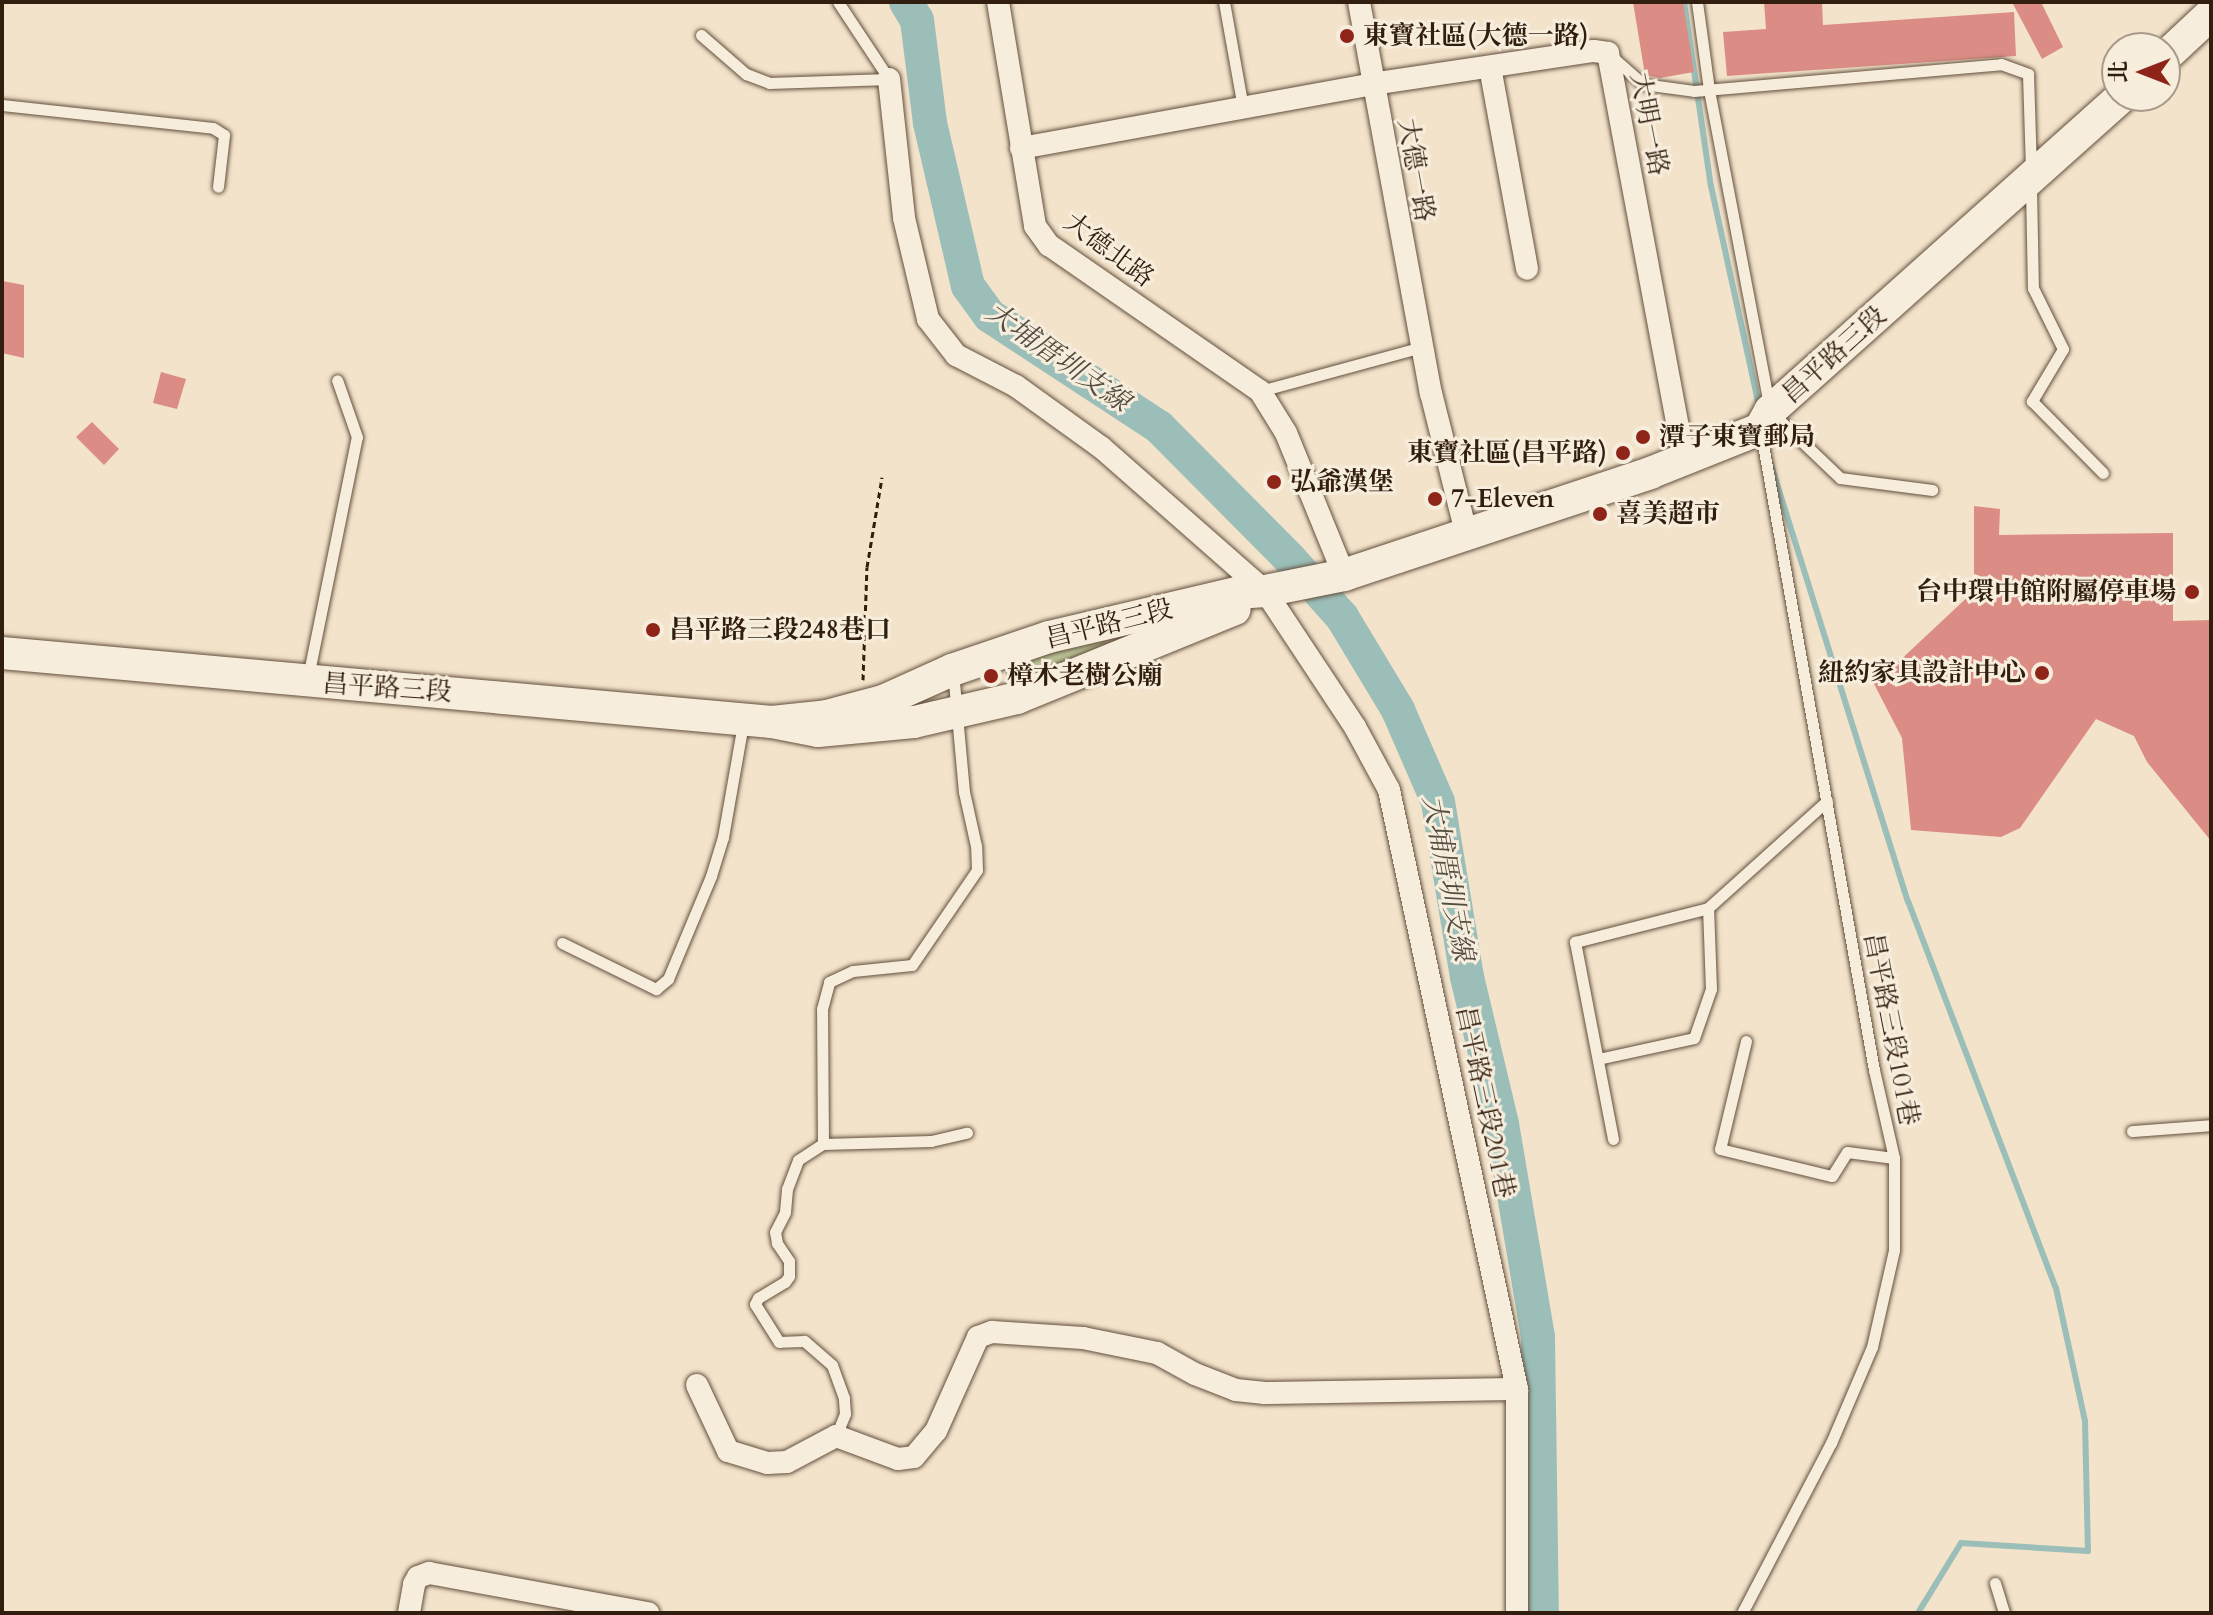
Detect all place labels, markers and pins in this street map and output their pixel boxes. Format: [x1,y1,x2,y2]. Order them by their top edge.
place label: 東寶社區(大德一路) [1363,20,1589,52]
marker: 東寶社區(大德一路) [1338,27,1356,45]
place label: 潭子東寶郵局 [1659,421,1815,453]
marker: 潭子東寶郵局 [1634,428,1652,446]
place label: 東寶社區(昌平路) [1407,437,1607,469]
marker: 東寶社區(昌平路) [1614,444,1632,462]
place label: 弘爺漢堡 [1290,466,1394,498]
marker: 弘爺漢堡 [1265,473,1283,491]
place label: 7-Eleven [1451,483,1554,515]
marker: 7-Eleven [1426,490,1444,508]
place label: 喜美超市 [1616,498,1720,530]
marker: 喜美超市 [1591,505,1609,523]
place label: 台中環中館附屬停車場 [1916,576,2176,608]
marker: 台中環中館附屬停車場 [2183,583,2201,601]
place label: 昌平路三段248巷口 [669,614,891,646]
marker: 昌平路三段248巷口 [644,621,662,639]
place label: 紐約家具設計中心 [1818,657,2026,689]
place label: 樟木老樹公廟 [1007,660,1163,692]
marker: 紐約家具設計中心 [2033,664,2051,682]
marker: 樟木老樹公廟 [982,667,1000,685]

